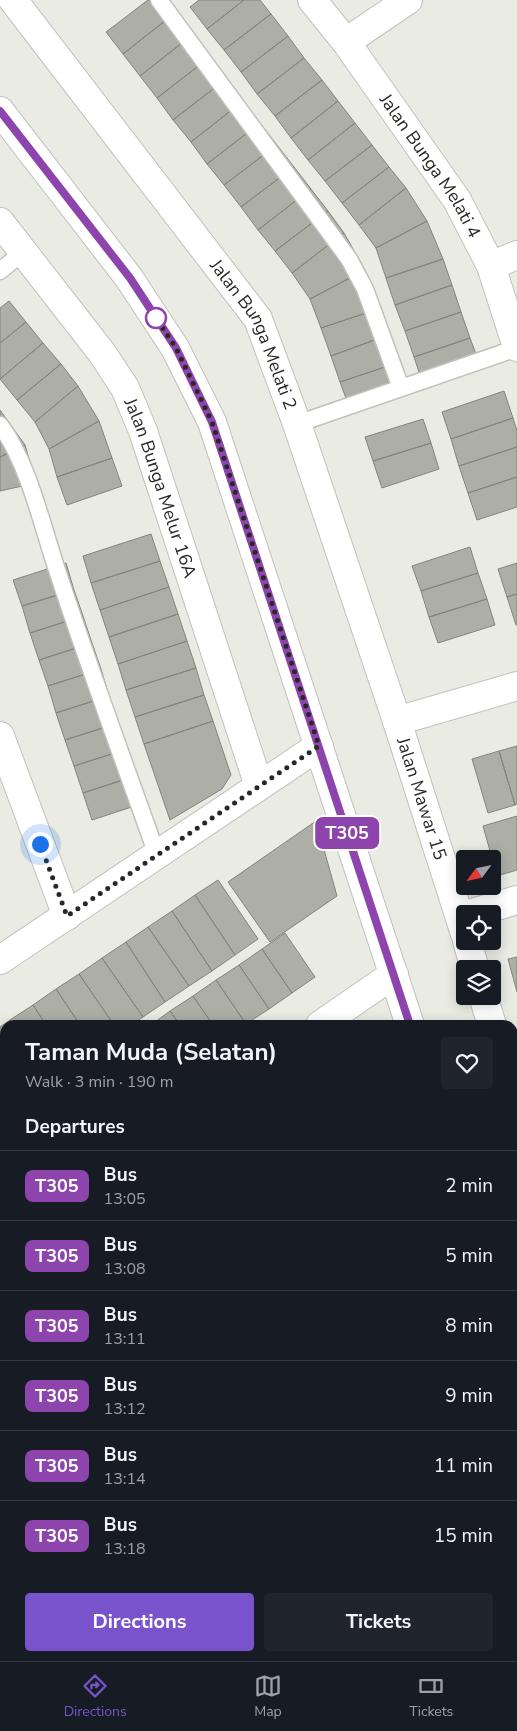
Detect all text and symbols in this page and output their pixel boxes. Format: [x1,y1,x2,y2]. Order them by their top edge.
street label: Jalan Bunga Melati 4 [373,88,487,242]
street label: Jalan Bunga Melati 2 [204,254,303,413]
unlabelled marker [145,307,167,329]
street label: Jalan Bunga Melur 16A [118,393,202,581]
street label: Jalan Mawar 15 [391,733,453,863]
line badge: T305 [312,817,382,849]
text: T305 [325,821,369,845]
your location [28,832,53,857]
north arrow [456,850,501,895]
map controls [456,850,501,1005]
button: locate [456,905,501,950]
button: layers [456,960,501,1005]
text: Taman Muda (Selatan) [25,1036,277,1068]
button: heart [441,1037,493,1089]
text: Walk · 3 min · 190 m [25,1071,173,1093]
text: Departures [25,1114,125,1140]
text: Bus [104,1162,137,1188]
text: 2 min [445,1173,493,1199]
text: T305 [35,1174,79,1198]
text: 13:05 [104,1188,146,1210]
text: Bus [104,1232,137,1258]
text: 5 min [445,1243,493,1269]
text: T305 [35,1244,79,1268]
text: 13:08 [104,1258,146,1280]
text: Bus [104,1302,137,1328]
text: 8 min [445,1313,493,1339]
text: T305 [35,1314,79,1338]
text: 13:11 [104,1328,146,1350]
text: Bus [104,1372,137,1398]
text: 9 min [445,1383,493,1409]
text: T305 [35,1384,79,1408]
text: 13:12 [104,1398,146,1420]
text: Bus [104,1442,137,1468]
text: 11 min [434,1453,493,1479]
text: T305 [35,1454,79,1478]
text: 13:14 [104,1468,146,1490]
text: Bus [104,1512,137,1538]
text: 15 min [434,1523,493,1549]
text: T305 [35,1524,79,1548]
text: 13:18 [104,1538,146,1560]
button: Directions [25,1593,254,1651]
button: Tickets [264,1593,493,1651]
tab: Directions [64,1672,127,1721]
tab: Map [254,1672,282,1721]
tab: Tickets [409,1672,453,1721]

